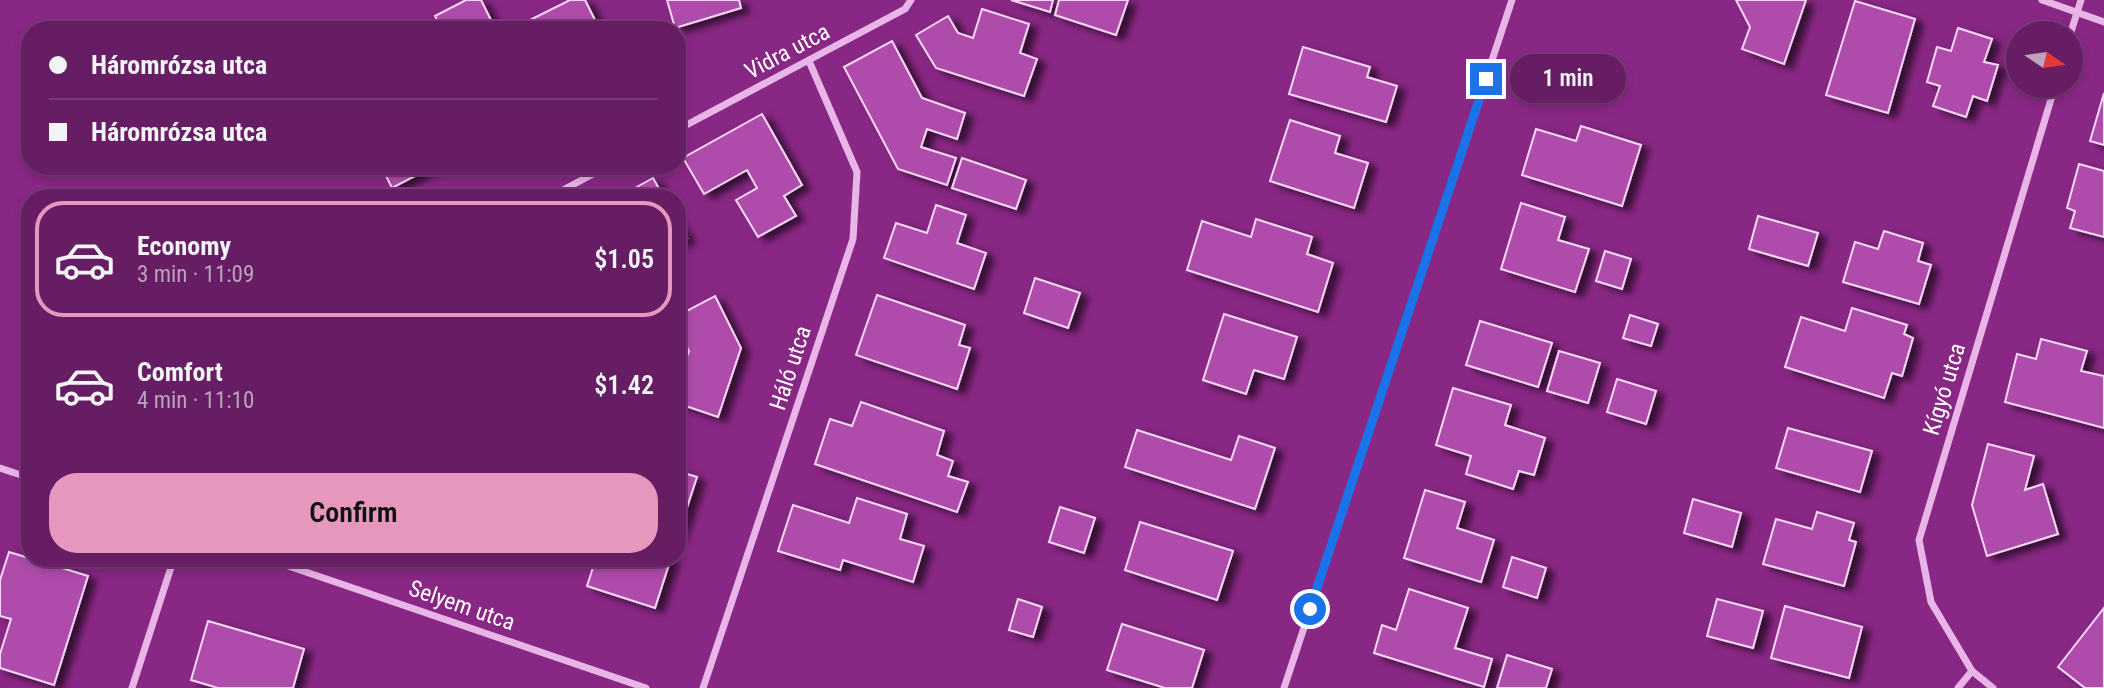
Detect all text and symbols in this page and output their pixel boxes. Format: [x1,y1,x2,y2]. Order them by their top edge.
street label: Vidra utca [740,18,834,85]
north arrow [2006,21,2082,98]
map controls [2006,21,2083,98]
text: Háromrózsa utca [91,50,267,80]
callout: 1 min [1510,55,1626,104]
route end [1470,63,1502,95]
text: 1 min [1543,65,1593,92]
text: Háromrózsa utca [91,117,267,147]
icon: car [53,228,116,291]
text: Economy [137,231,231,261]
text: $1.05 [594,244,654,274]
text: 3 min · 11:09 [137,261,254,288]
street label: Háló utca [764,323,817,414]
street label: Kígyó utca [1918,340,1971,439]
icon: car [53,354,116,417]
text: Comfort [137,357,223,387]
text: $1.42 [594,370,654,400]
text: 4 min · 11:10 [137,387,254,414]
button: Confirm [49,473,658,553]
street label: Selyem utca [405,575,518,636]
route start [1294,593,1326,625]

